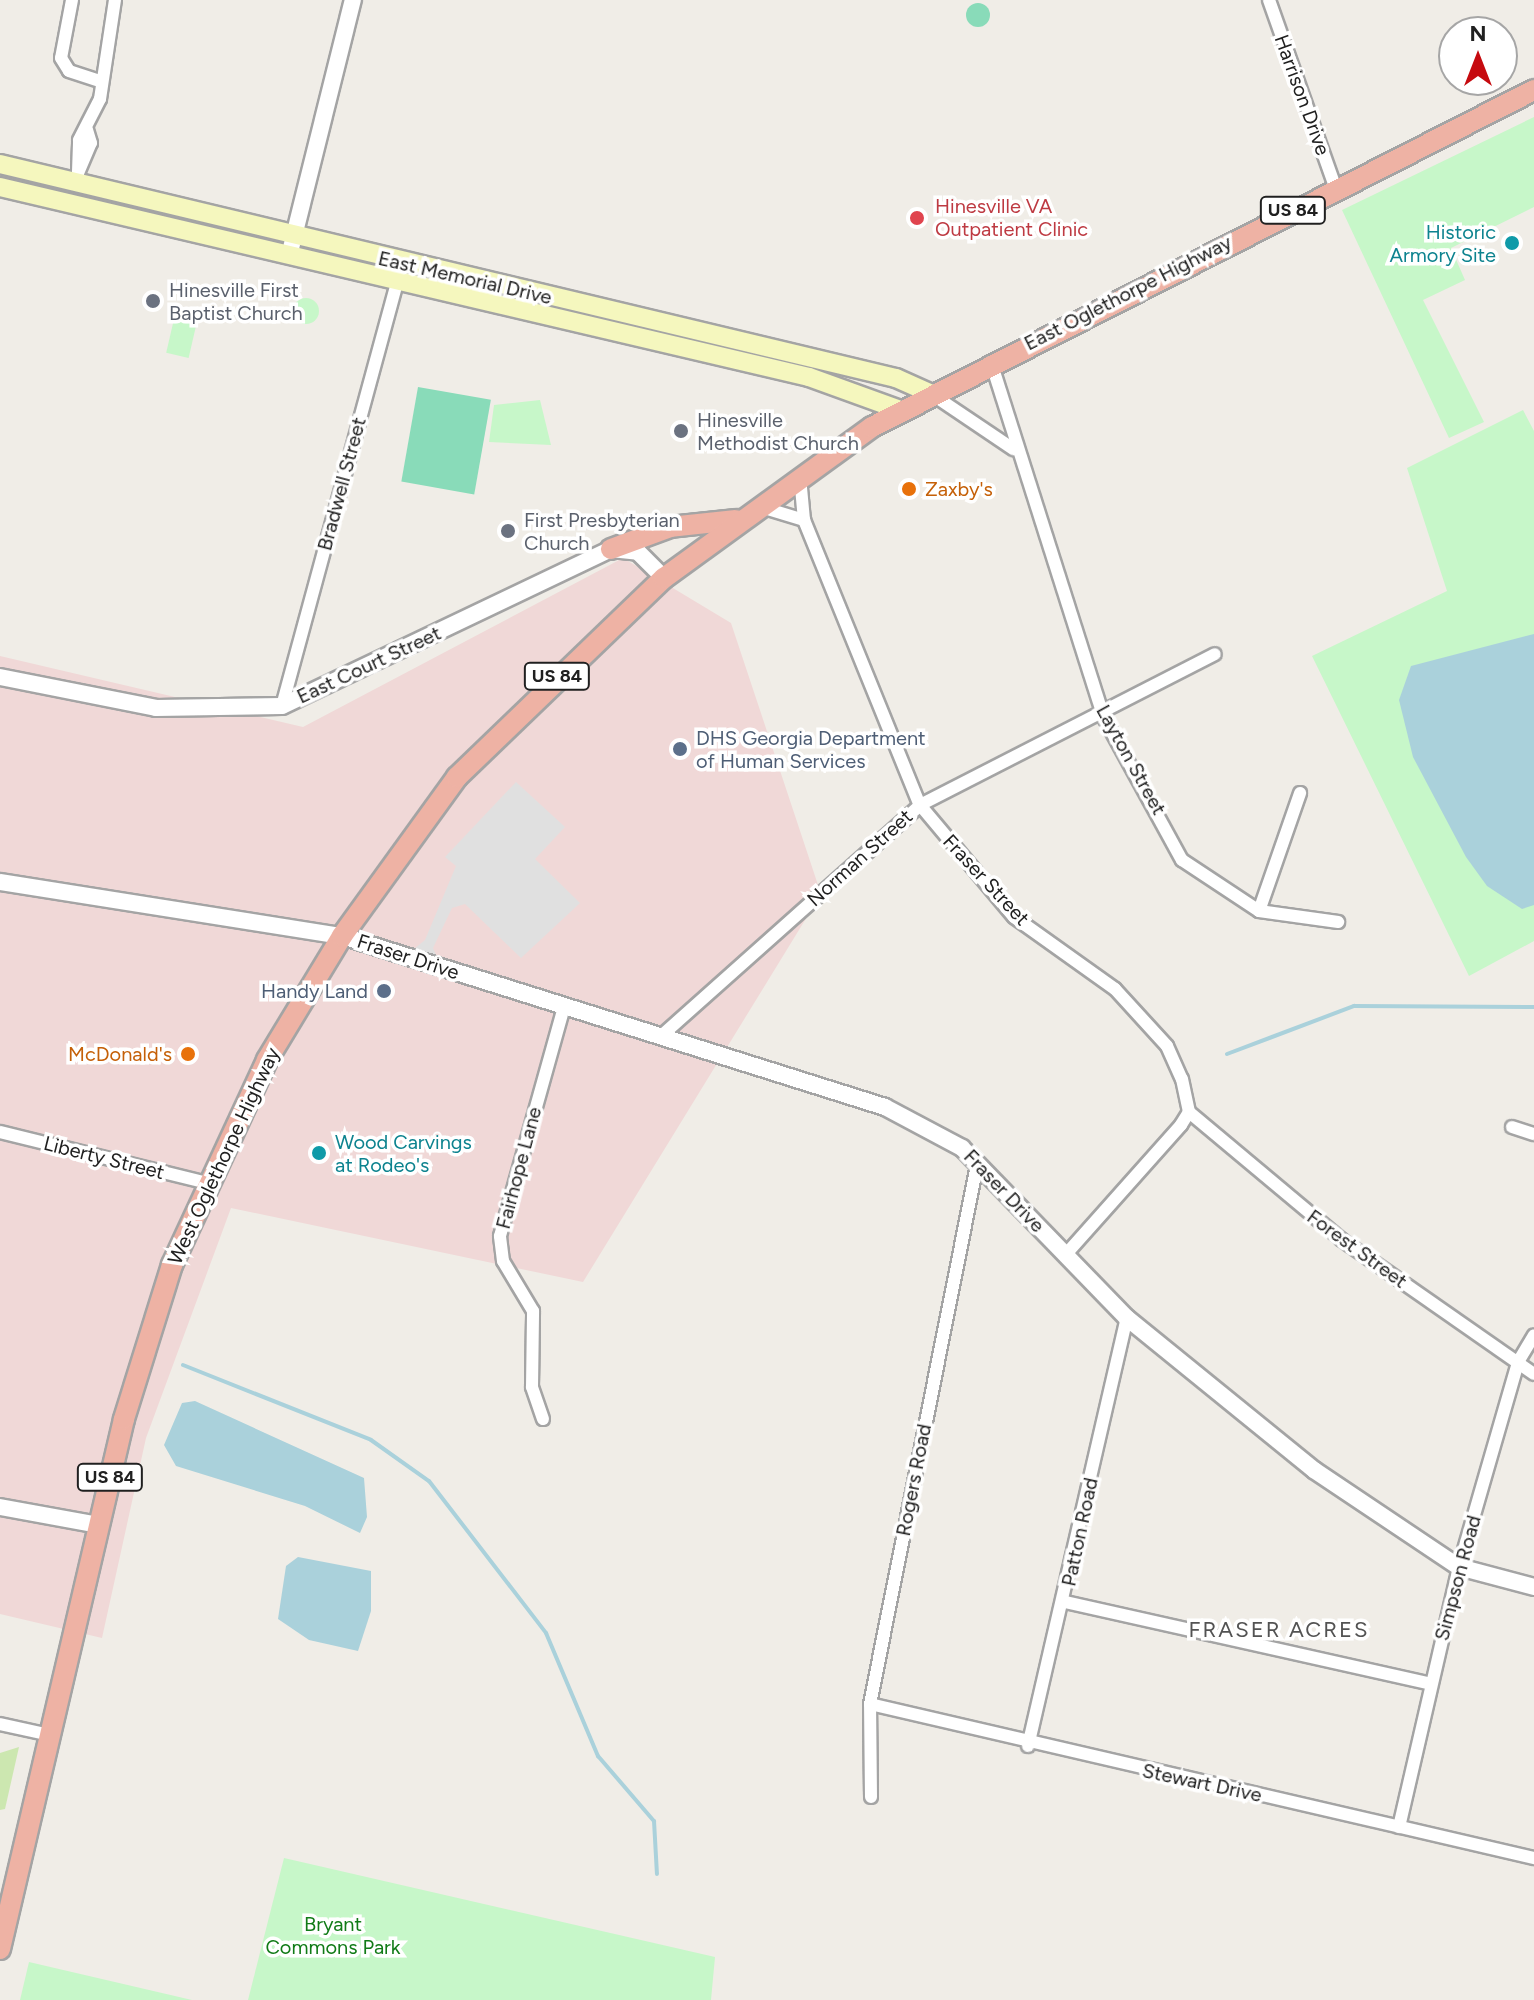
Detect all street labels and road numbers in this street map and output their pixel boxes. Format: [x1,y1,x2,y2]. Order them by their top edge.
street label: Harrison Drive [1269,31,1335,159]
road number: US 84 [1259,196,1327,224]
street label: East Oglethorpe Highway [1020,230,1236,356]
street label: East Memorial Drive [376,246,554,310]
street label: Bradwell Street [313,415,371,553]
street label: East Court Street [293,621,445,709]
road number: US 84 [523,662,591,690]
street label: Layton Street [1091,701,1171,819]
street label: Norman Street [802,805,918,911]
street label: Fraser Street [938,830,1034,930]
street label: Fraser Drive [354,929,462,985]
street label: West Oglethorpe Highway [163,1044,285,1268]
street label: Fairhope Lane [491,1104,547,1232]
street label: Liberty Street [41,1131,167,1185]
street label: Fraser Drive [959,1145,1049,1237]
street label: Forest Street [1302,1205,1412,1293]
street label: Rogers Road [891,1422,937,1538]
road number: US 84 [76,1463,144,1491]
street label: Patton Road [1057,1476,1103,1588]
street label: Simpson Road [1430,1513,1486,1643]
street label: Stewart Drive [1140,1759,1264,1807]

